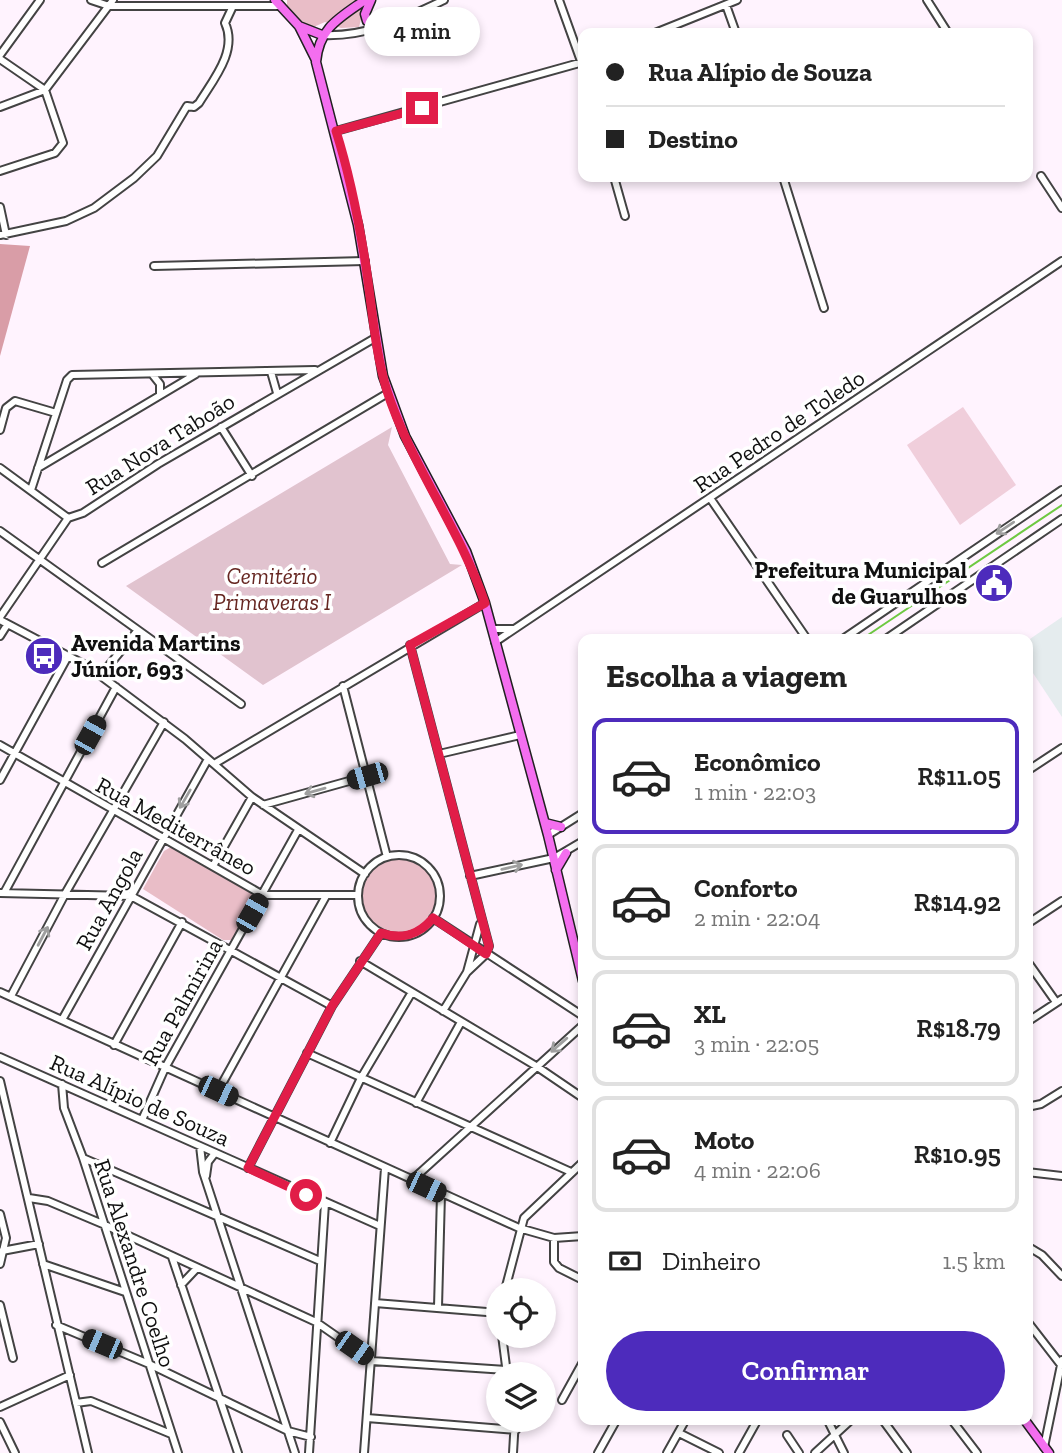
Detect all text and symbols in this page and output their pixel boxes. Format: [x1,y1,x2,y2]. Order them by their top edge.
callout: 4 min [364,7,480,56]
text: 4 min [393,17,451,45]
text: Rua Alípio de Souza [648,56,872,88]
route end [406,92,438,124]
text: Destino [648,123,738,155]
street label: Rua Pedro de Toledo [688,363,870,499]
street label: Rua Nova Taboão [80,387,240,501]
one-way arrow [996,521,1015,535]
place label: Prefeitura Municipal de Guarulhos [754,556,967,610]
park label: Cemitério Primaveras I [213,562,332,616]
public building icon: Prefeitura Municipal de Guarulhos [973,562,1015,604]
place label: Avenida Martins Júnior, 693 [71,629,241,683]
bus stop icon: Avenida Martins Júnior, 693 [23,635,65,677]
text: Escolha a viagem [606,657,847,695]
car [71,712,110,758]
icon: car [610,745,673,808]
text: Econômico [694,746,821,778]
car [344,760,391,792]
text: R$11.05 [917,760,1001,792]
street label: Rua Mediterrâneo [91,770,261,882]
text: 1 min · 22:03 [694,778,816,806]
one-way arrow [304,785,327,798]
one-way arrow [178,788,192,808]
street label: Rua Angola [69,843,149,955]
one-way arrow [500,860,523,873]
icon: car [610,871,673,934]
text: Conforto [694,872,798,904]
text: R$14.92 [914,886,1001,918]
car [233,890,272,936]
text: 2 min · 22:04 [694,904,821,932]
one-way arrow [37,926,50,947]
street label: Rua Palmirina [136,934,228,1070]
icon: car [610,997,673,1060]
text: XL [694,998,726,1030]
text: R$18.79 [916,1012,1001,1044]
text: 3 min · 22:05 [694,1030,819,1058]
one-way arrow [550,1037,568,1053]
street label: Rua Alípio de Souza [46,1048,234,1152]
car [195,1073,242,1109]
icon: car [610,1123,673,1186]
text: Moto [694,1124,754,1156]
text: R$10.95 [914,1138,1001,1170]
street label: Rua Alexandre Coelho [88,1155,182,1371]
text: 4 min · 22:06 [694,1156,821,1184]
car [403,1169,450,1205]
route start [290,1179,322,1211]
icon: cash [606,1242,644,1280]
text: Dinheiro [662,1245,761,1277]
text: 1.5 km [942,1247,1005,1275]
map controls [486,1278,556,1432]
button: locate [486,1278,556,1348]
car [79,1326,126,1362]
car [331,1327,378,1369]
button: Confirmar [606,1331,1005,1411]
button: layers [486,1362,556,1432]

